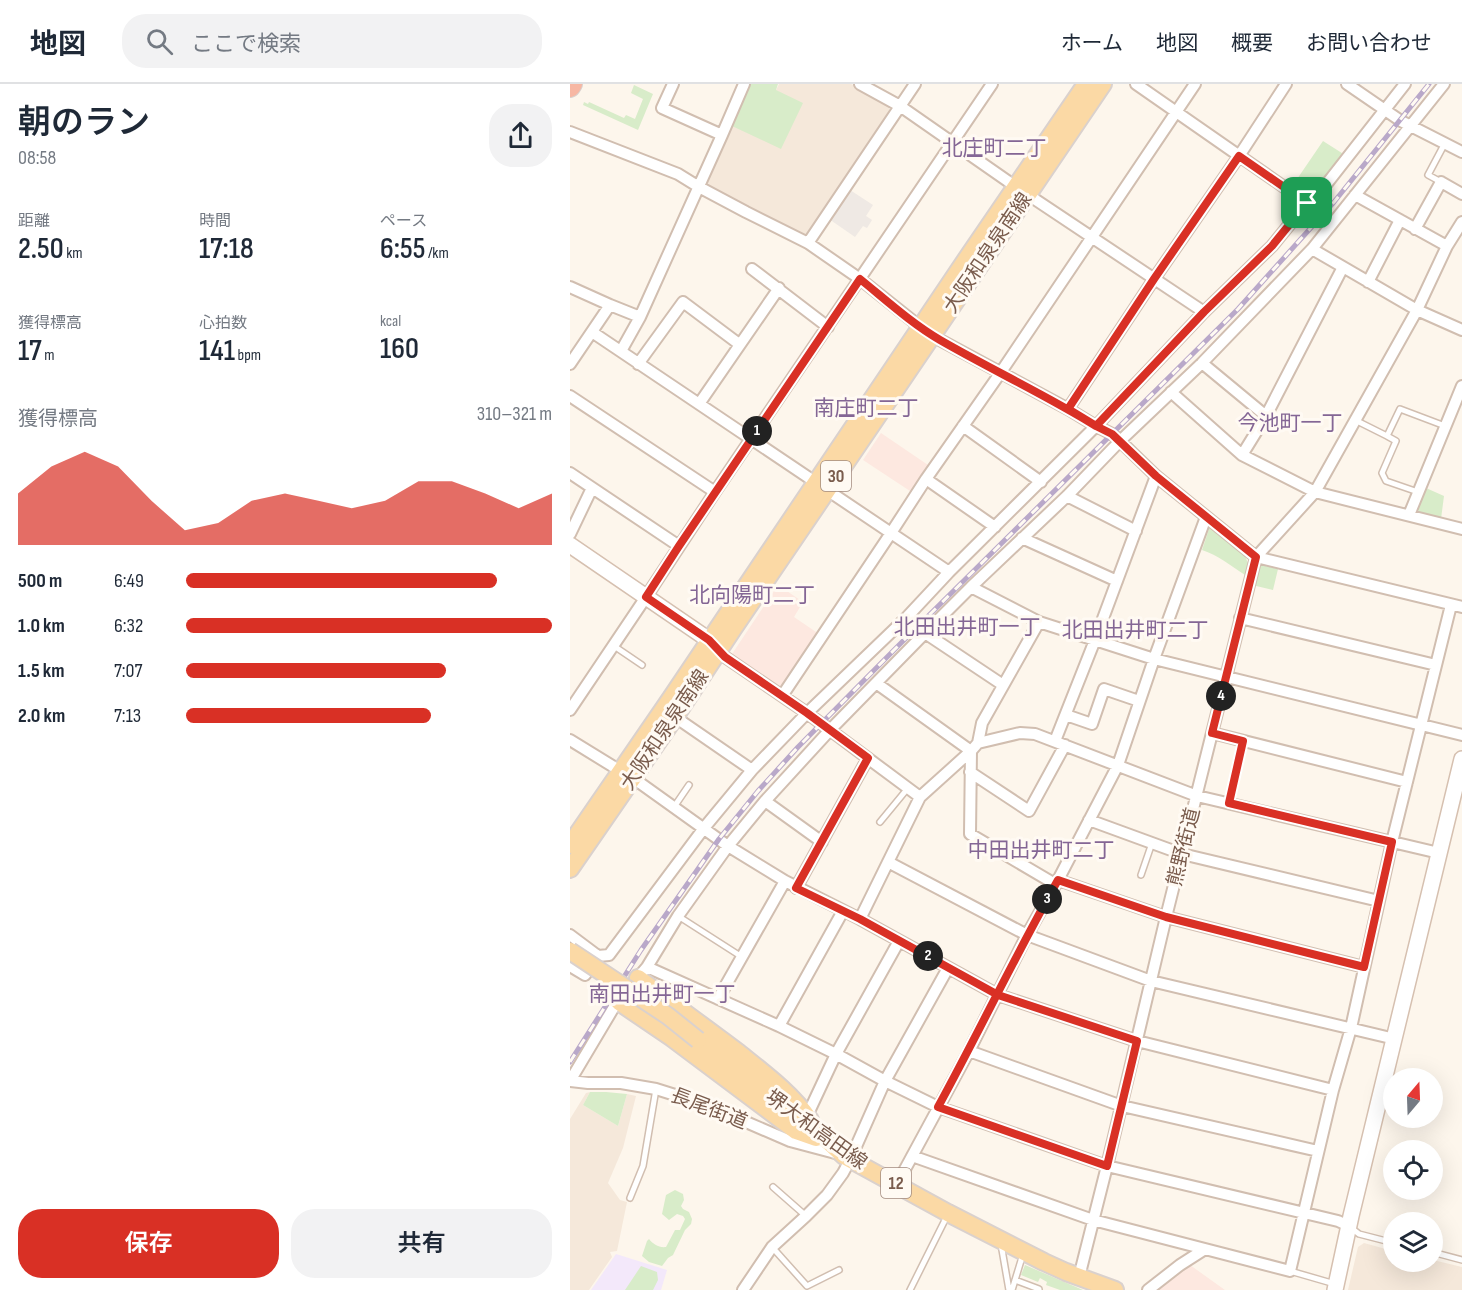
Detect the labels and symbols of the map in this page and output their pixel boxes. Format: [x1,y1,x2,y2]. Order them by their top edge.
district label: 北庄町二丁 [942,136,1047,161]
pin [1281,177,1332,228]
street label: 大阪和泉泉南線 [939,188,1037,318]
district label: 南庄町二丁 [814,396,919,421]
district label: 今池町一丁 [1238,411,1343,436]
pin: 1 [742,416,772,446]
road number: 30 [821,461,851,491]
district label: 北向陽町二丁 [689,583,815,608]
district label: 北田出井町一丁 [894,615,1041,640]
district label: 北田出井町二丁 [1062,618,1209,643]
street label: 大阪和泉泉南線 [616,665,714,795]
pin: 4 [1206,681,1236,711]
street label: 熊野街道 [1163,805,1205,889]
district label: 中田出井町二丁 [968,838,1115,863]
pin: 3 [1032,884,1062,914]
pin: 2 [913,941,943,971]
district label: 南田出井町一丁 [589,982,736,1007]
north arrow [1383,1068,1443,1128]
street label: 長尾街道 [667,1083,751,1135]
street label: 堺大和高田線 [760,1085,872,1175]
road number: 12 [881,1168,911,1198]

